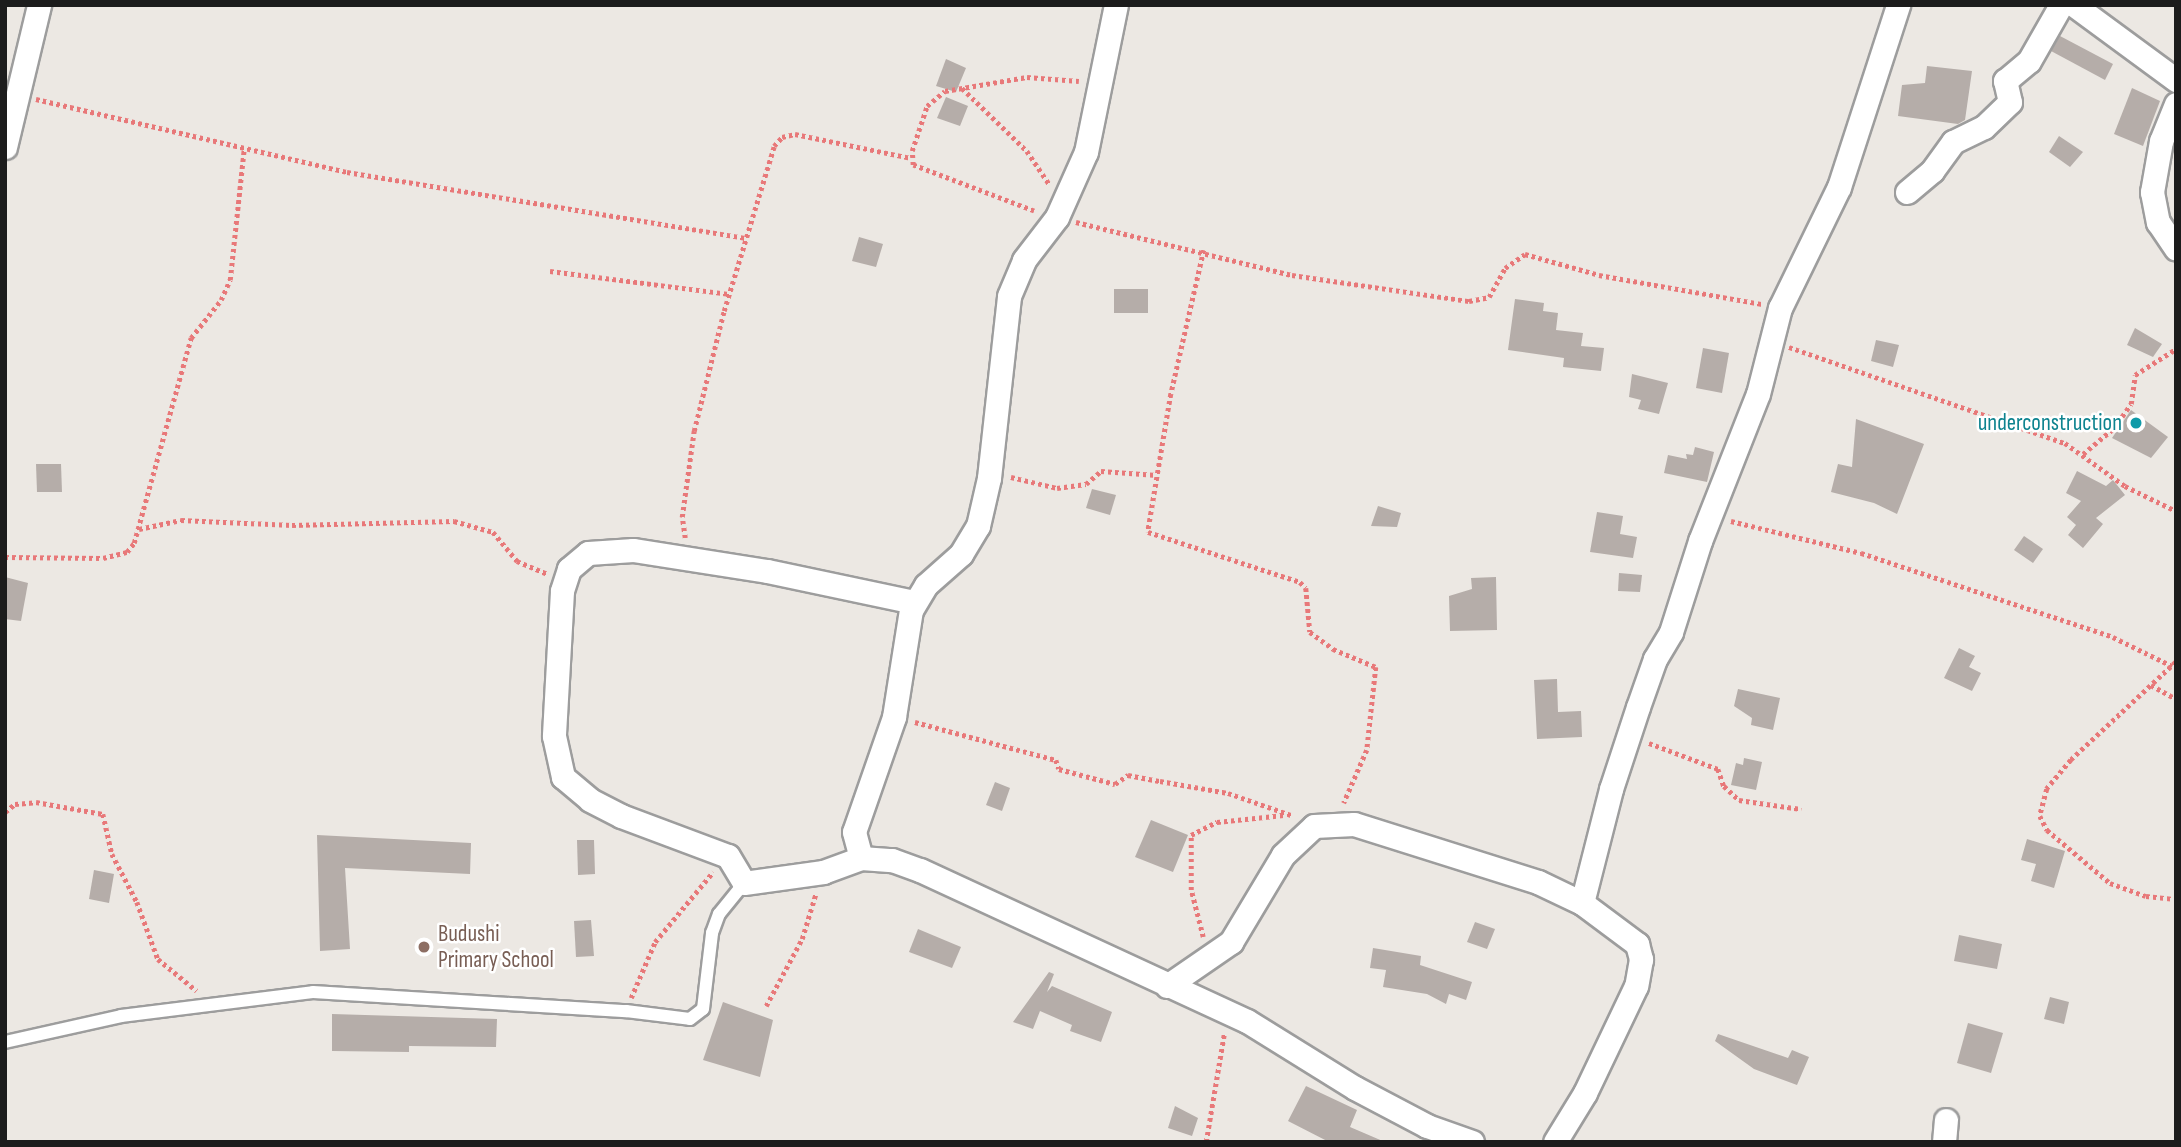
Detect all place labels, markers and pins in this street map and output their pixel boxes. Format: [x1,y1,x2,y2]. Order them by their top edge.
place label: underconstruction [1978,409,2122,437]
marker: underconstruction [2128,415,2144,431]
place label: Budushi Primary School [438,920,554,974]
marker: Budushi Primary School [416,939,432,955]

